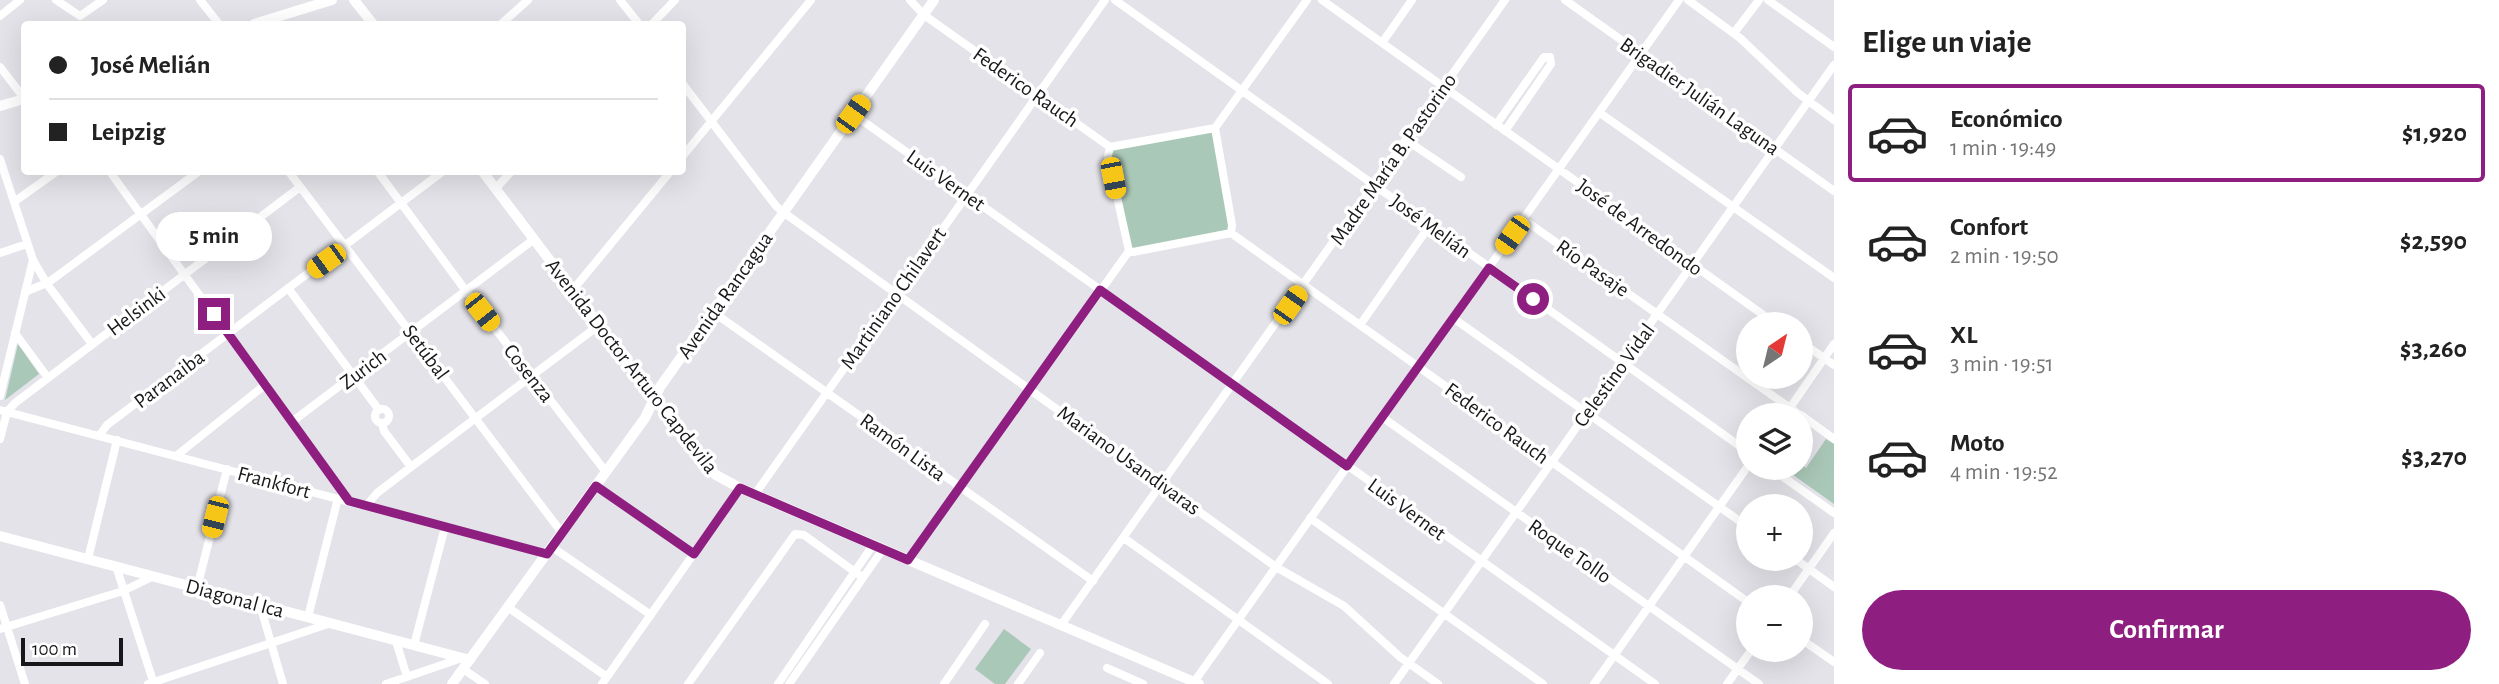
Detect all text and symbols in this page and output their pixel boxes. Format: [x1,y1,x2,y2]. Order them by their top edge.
text: Elige un viaje [1862,26,2032,58]
street label: Brigadier Julián Laguna [1616,34,1783,159]
street label: Federico Rauch [969,44,1082,131]
text: José Melián [91,52,210,78]
street label: Madre María B. Pastorino [1326,70,1460,249]
car [833,91,874,137]
icon: car [1866,102,1929,165]
text: Económico [1950,106,2063,132]
text: Leipzig [91,119,165,145]
text: $1,920 [2402,120,2467,146]
text: 1 min · 19:49 [1950,137,2056,160]
street label: Luis Vernet [903,146,989,215]
car [1099,155,1128,201]
street label: José de Arredondo [1573,175,1706,280]
street label: José Melián [1387,190,1475,262]
icon: car [1866,210,1929,273]
callout: 5 min [156,212,272,262]
car [1492,212,1533,258]
text: Confort [1950,214,2028,240]
street label: Martiniano Chilavert [837,223,950,373]
text: 5 min [189,225,239,248]
street label: Avenida Rancagua [674,228,777,363]
text: $2,590 [2400,228,2467,254]
street label: Río Pasaje [1553,236,1633,301]
car [303,240,350,282]
text: 2 min · 19:50 [1950,245,2059,268]
street label: Avenida Doctor Arturo Capdevila [541,255,722,478]
car [1270,282,1311,328]
street label: Helsinki [103,283,169,340]
route start [1517,283,1549,315]
car [461,289,504,335]
route end [198,298,230,330]
north arrow [1736,312,1813,388]
map controls [1736,312,1813,662]
icon: car [1866,318,1929,381]
street label: Celestino Vidal [1570,320,1659,431]
street label: Setúbal [398,321,453,383]
text: XL [1950,322,1977,348]
text: $3,260 [2400,336,2467,362]
street label: Cosenza [500,340,558,407]
street label: Zurich [336,345,390,393]
street label: Paranaiba [130,346,209,412]
text: 3 min · 19:51 [1950,353,2053,376]
street label: Federico Rauch [1441,379,1553,468]
street label: Mariano Usandivaras [1053,402,1204,519]
button: layers [1736,403,1813,480]
street label: Ramón Lista [856,410,950,485]
icon: car [1866,426,1929,489]
text: Moto [1950,430,2005,456]
text: $3,270 [2401,444,2467,470]
text: 4 min · 19:52 [1950,461,2058,484]
street label: Frankfort [235,463,313,502]
street label: Luis Vernet [1364,474,1450,545]
car [200,494,231,540]
button: + [1736,494,1813,571]
street label: Roque Tollo [1525,515,1615,587]
street label: Diagonal Ica [184,575,286,622]
button: − [1736,585,1813,662]
button: Confirmar [1862,590,2471,670]
scale bar [21,635,122,667]
text: 100 m [32,640,77,659]

